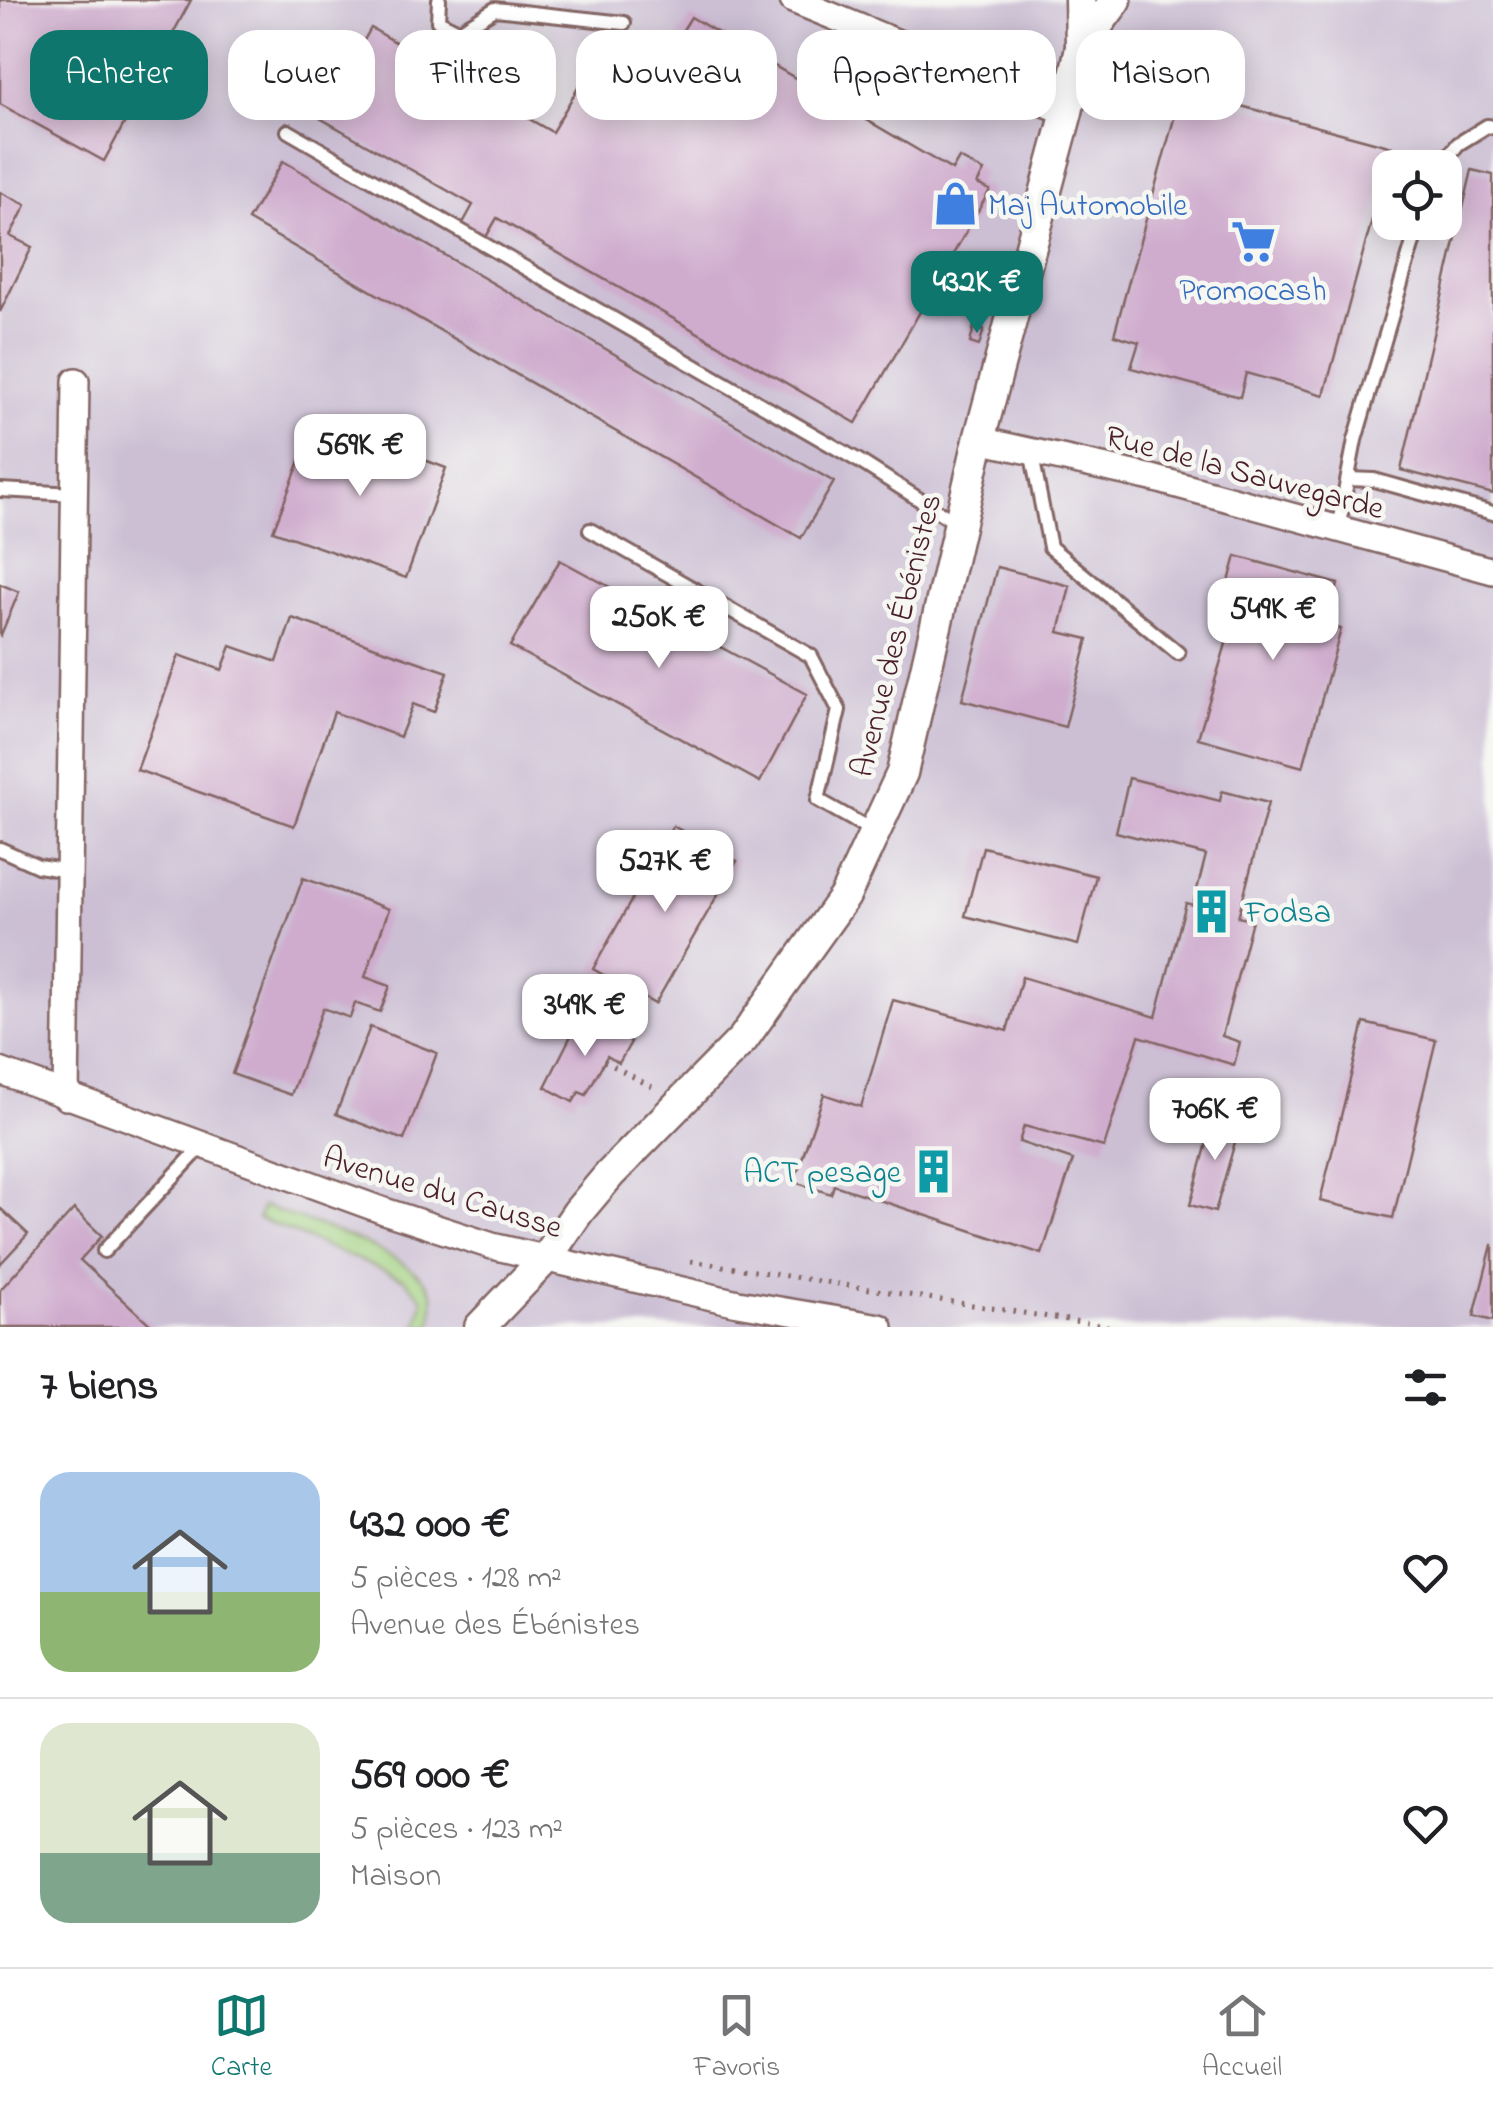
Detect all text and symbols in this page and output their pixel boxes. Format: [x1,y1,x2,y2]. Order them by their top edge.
chip: Acheter [30,30,208,120]
chip: Louer [228,30,375,120]
chip: Filtres [395,30,556,120]
chip: Nouveau [576,30,777,120]
chip: Appartement [797,30,1056,120]
chip: Maison [1076,30,1245,120]
map controls [1372,150,1462,240]
button: locate [1372,150,1462,240]
shop icon: Maj Automobile [931,180,979,228]
place label: Maj Automobile [988,184,1188,231]
supermarket icon: Promocash [1229,217,1277,265]
pin: 432K € [896,251,1058,336]
text: 432K € [933,260,1021,307]
place label: Promocash [1179,269,1327,316]
pin: 569K € [279,414,441,499]
street label: Rue de la Sauvegarde [1099,415,1389,534]
text: 569K € [316,423,404,470]
street label: Avenue des Ébénistes [841,489,956,782]
pin: 549K € [1192,578,1354,663]
pin: 250K € [578,586,740,671]
text: 549K € [1230,587,1316,634]
text: 250K € [612,595,706,642]
pin: 527K € [584,830,746,915]
text: 527K € [618,839,712,886]
building icon: Fodsa [1188,887,1236,935]
place label: Fodsa [1244,891,1331,938]
pin: 349K € [504,974,666,1059]
text: 349K € [544,983,626,1030]
pin: 706K € [1134,1078,1296,1163]
text: 706K € [1172,1087,1258,1134]
street label: Avenue du Causse [317,1136,568,1253]
building icon: ACT pesage [910,1147,958,1195]
place label: ACT pesage [743,1151,902,1198]
text: 7 biens [40,1357,158,1418]
icon: filters [1398,1360,1453,1415]
text: 432 000 € [350,1495,510,1556]
icon: home [120,1512,240,1632]
icon: heart [1398,1545,1453,1600]
text: 5 pièces · 128 m² [350,1556,562,1603]
text: Avenue des Ébénistes [350,1603,640,1650]
text: 569 000 € [350,1746,510,1807]
icon: home [120,1763,240,1883]
icon: heart [1398,1796,1453,1851]
text: 5 pièces · 123 m² [350,1807,563,1854]
text: Maison [350,1854,441,1901]
tab: Carte [211,1988,272,2089]
tab: Favoris [694,1988,780,2089]
tab: Accueil [1202,1988,1282,2089]

